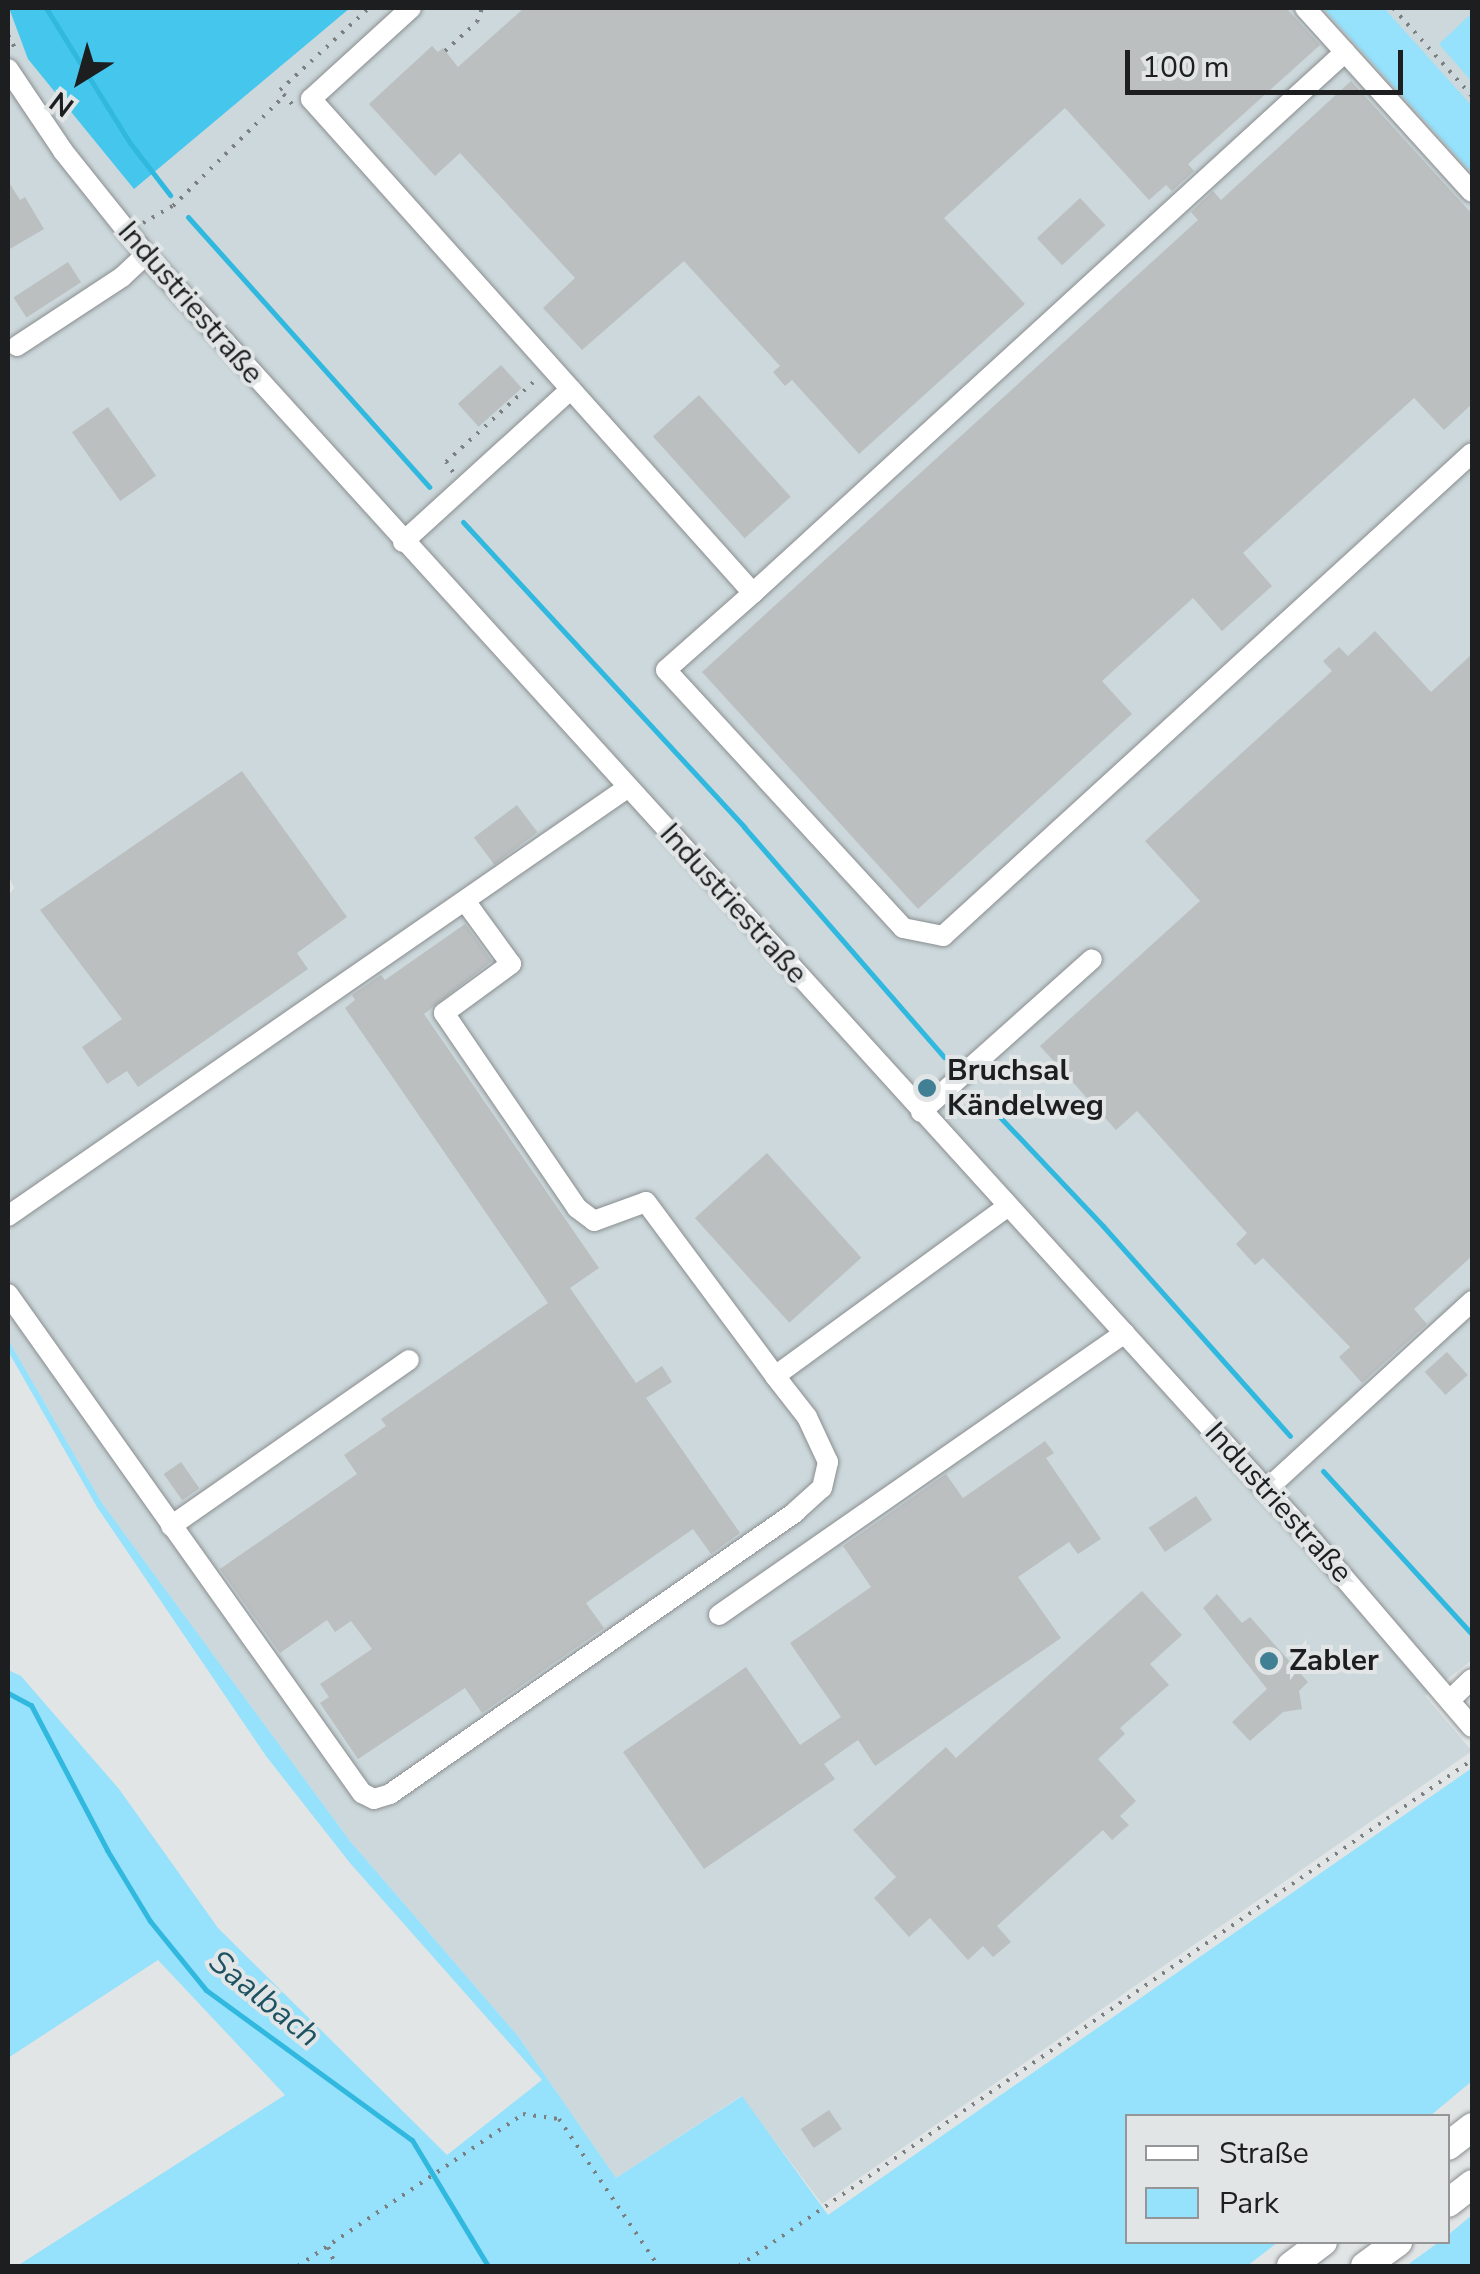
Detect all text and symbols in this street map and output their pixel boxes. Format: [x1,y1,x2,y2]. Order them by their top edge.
north arrow [30,30,130,130]
scale bar [1130,30,1408,92]
text: 100 m [1142,47,1229,88]
text: N [42,82,82,125]
street label: Industriestraße [110,215,270,391]
street label: Industriestraße [652,816,814,992]
place label: Bruchsal Kändelweg [947,1053,1104,1124]
marker: Bruchsal Kändelweg [916,1077,938,1099]
street label: Industriestraße [1197,1415,1359,1591]
place label: Zabler [1289,1643,1379,1679]
marker: Zabler [1258,1650,1280,1672]
water label: Saalbach [201,1943,327,2055]
legend [1125,2114,1450,2244]
text: Straße [1219,2133,1309,2174]
text: Park [1219,2183,1279,2224]

